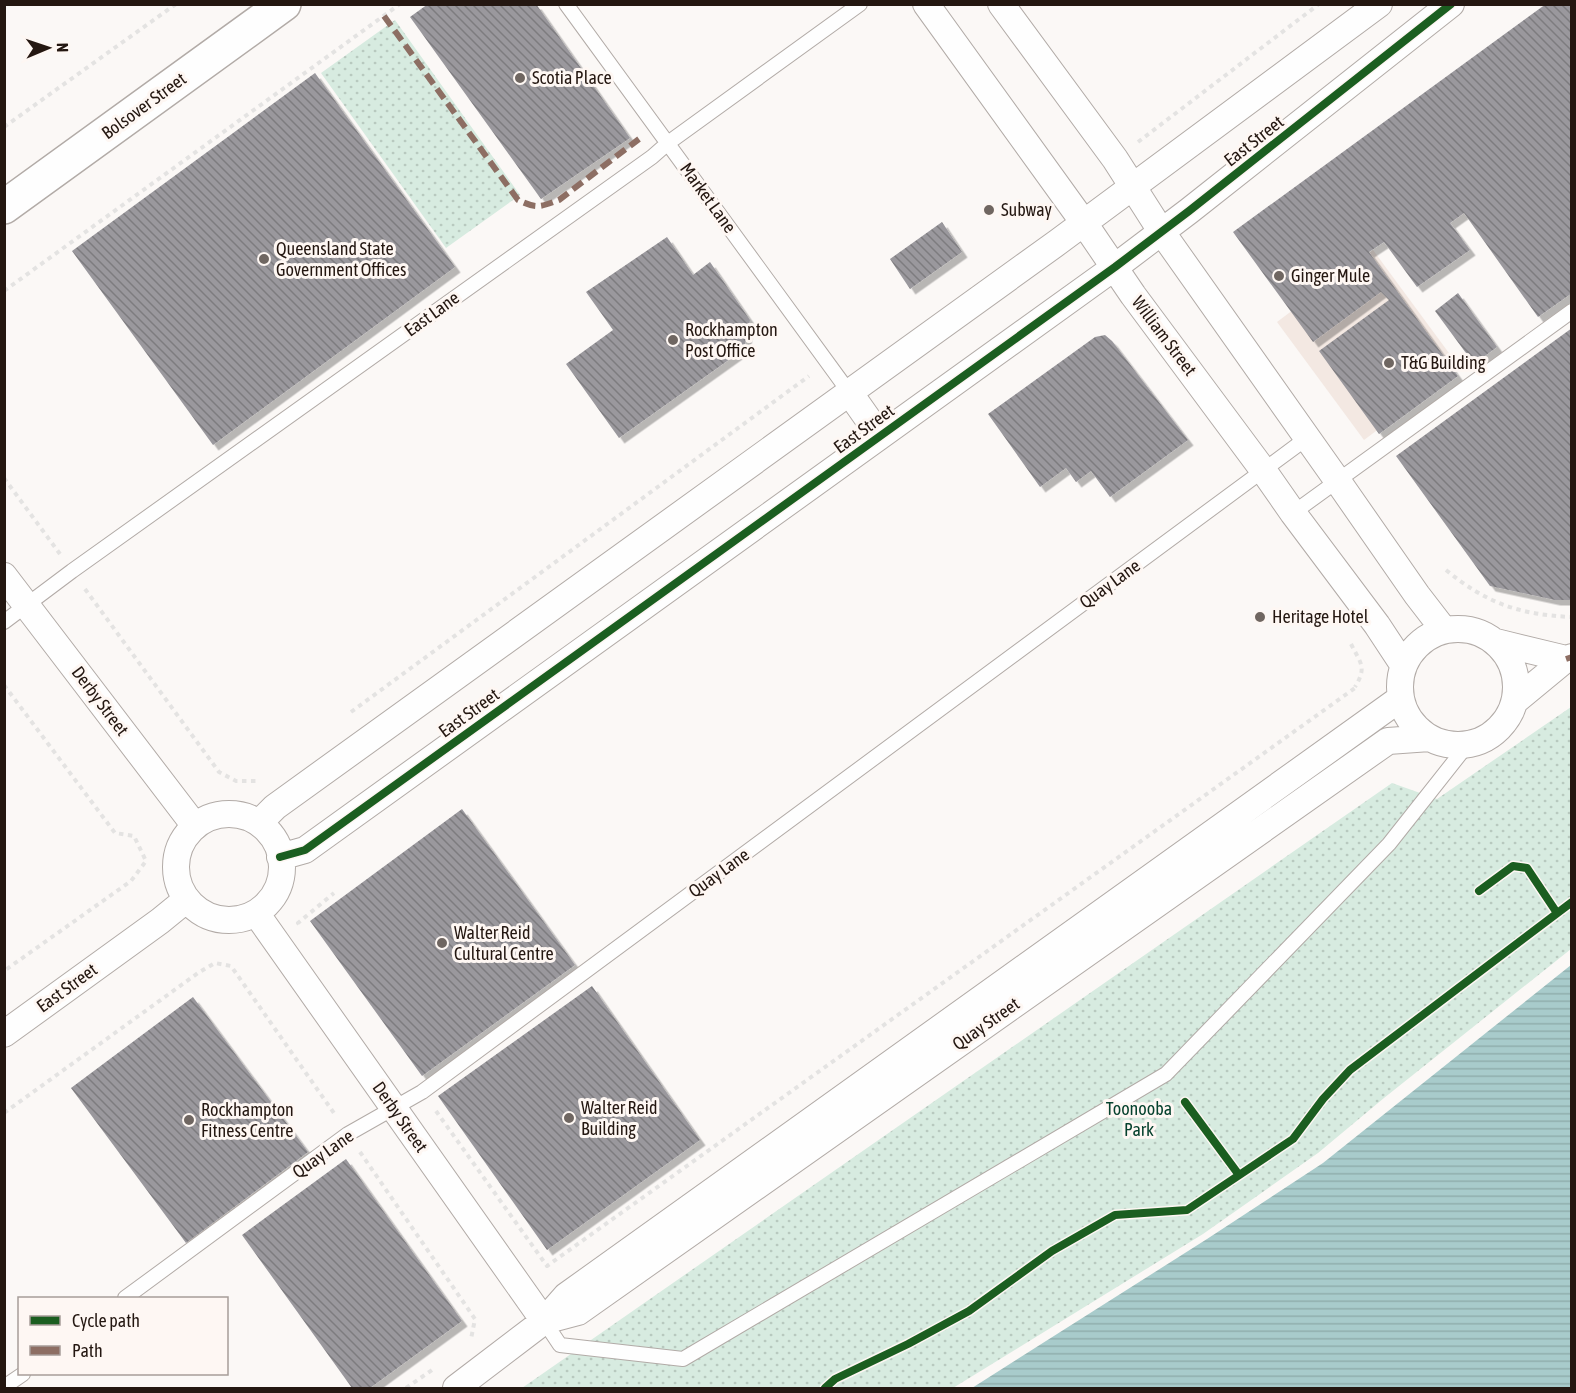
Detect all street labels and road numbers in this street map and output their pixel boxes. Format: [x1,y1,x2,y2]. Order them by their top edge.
street label: Bolsover Street [97,68,190,143]
street label: East Street [1220,111,1288,170]
street label: Market Lane [676,159,741,237]
street label: East Lane [400,287,463,340]
street label: William Street [1128,292,1201,380]
street label: East Street [829,400,898,458]
street label: Quay Lane [1075,555,1144,613]
street label: Derby Street [68,662,133,739]
street label: East Street [434,684,503,742]
street label: Quay Lane [684,844,753,902]
street label: East Street [32,959,101,1017]
street label: Quay Street [948,993,1023,1054]
street label: Derby Street [368,1077,432,1156]
street label: Quay Lane [288,1125,357,1182]

